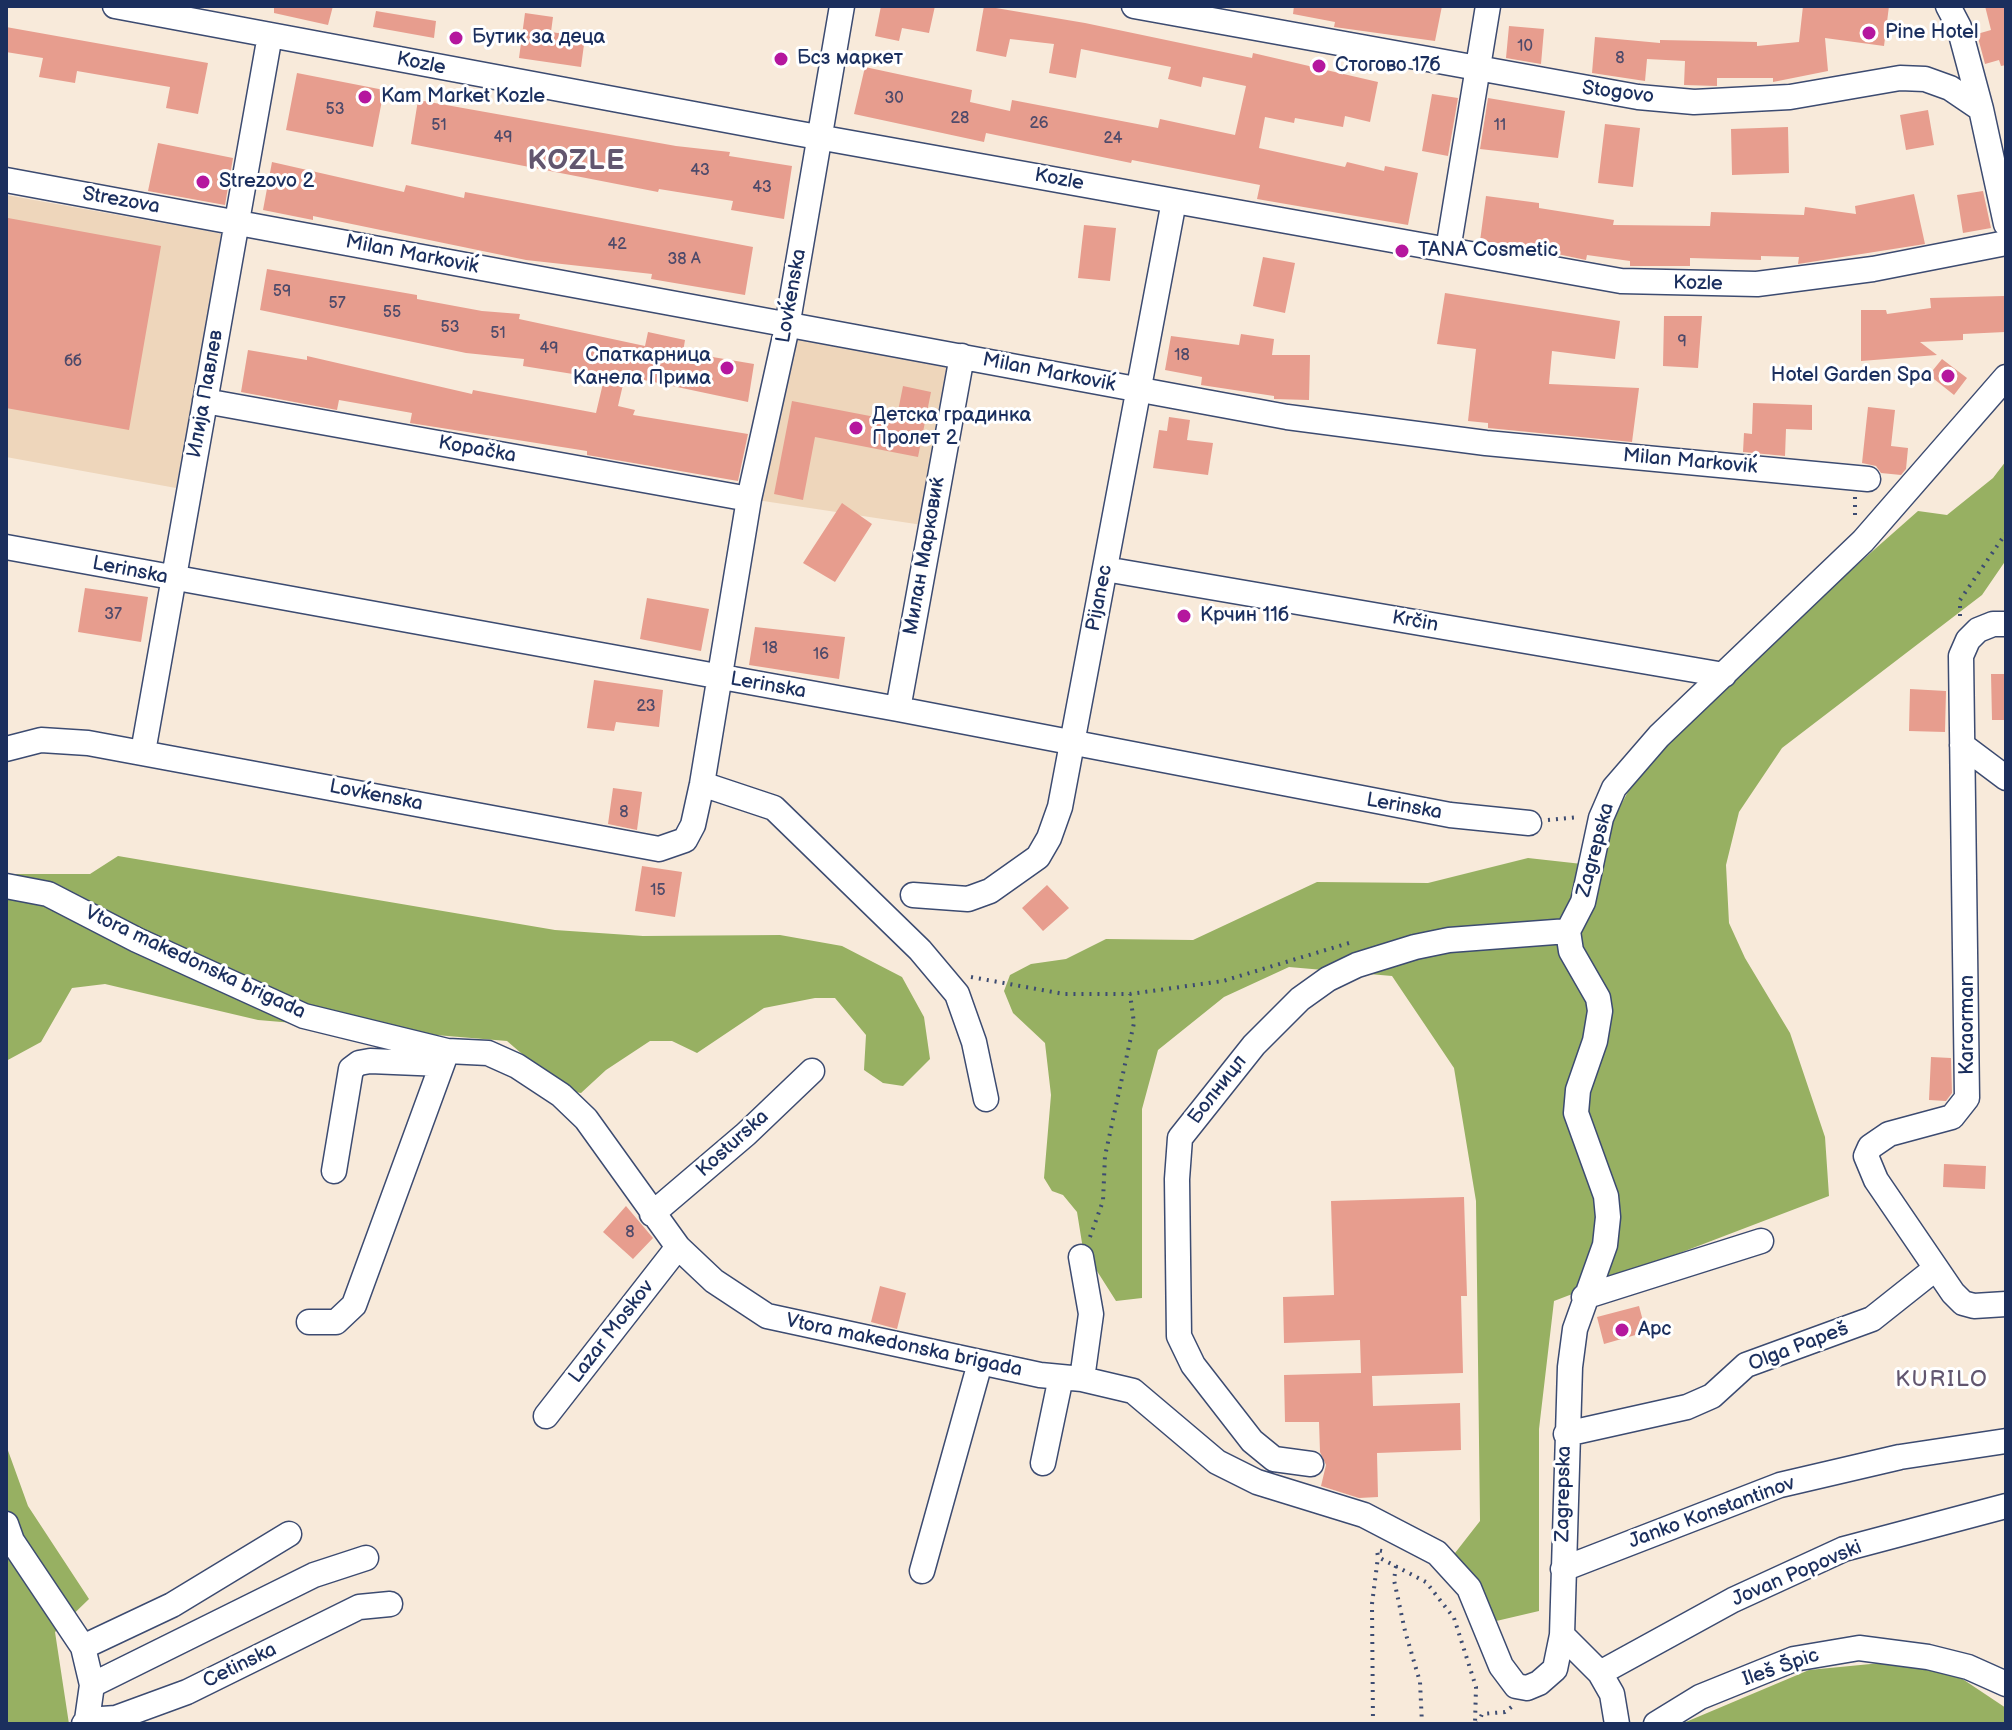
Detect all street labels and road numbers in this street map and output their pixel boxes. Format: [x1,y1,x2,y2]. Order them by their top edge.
street label: Kozle [394,47,448,81]
street label: Stogovo [1581,77,1655,109]
street label: Kozle [1032,164,1086,196]
street label: Strezova [80,182,162,220]
street label: Milan Markoviḱ [344,230,480,280]
street label: Lovḱenska [772,247,812,345]
street label: Kozle [1673,272,1723,296]
street label: Илија Павлев [183,328,229,460]
street label: Milan Markoviḱ [981,348,1117,398]
street label: Kopačka [436,431,518,469]
street label: Milan Markoviḱ [1622,444,1758,480]
street label: Милан Марковиќ [899,475,951,637]
street label: Lerinska [90,552,170,590]
street label: Pijanec [1082,563,1118,633]
street label: Krčin [1390,606,1440,638]
street label: Lerinska [728,668,808,704]
street label: Lovḱenska [327,775,425,817]
street label: Lerinska [1364,789,1444,825]
street label: Zagrepska [1572,800,1620,900]
street label: Vtora makedonska brigada [81,901,309,1025]
street label: Karaorman [1956,975,1980,1075]
street label: Болницл [1184,1051,1252,1129]
street label: Kosturska [692,1105,774,1183]
street label: Lazar Moskov [564,1276,660,1388]
street label: Vtora makedonska brigada [784,1309,1024,1383]
street label: Olga Papeš [1745,1317,1853,1377]
street label: Zagrepska [1551,1446,1577,1542]
street label: Janko Konstantinov [1626,1472,1798,1554]
street label: Jovan Popovski [1729,1536,1865,1612]
street label: Cetinska [199,1638,281,1694]
street label: Ileš Špic [1740,1644,1822,1692]

